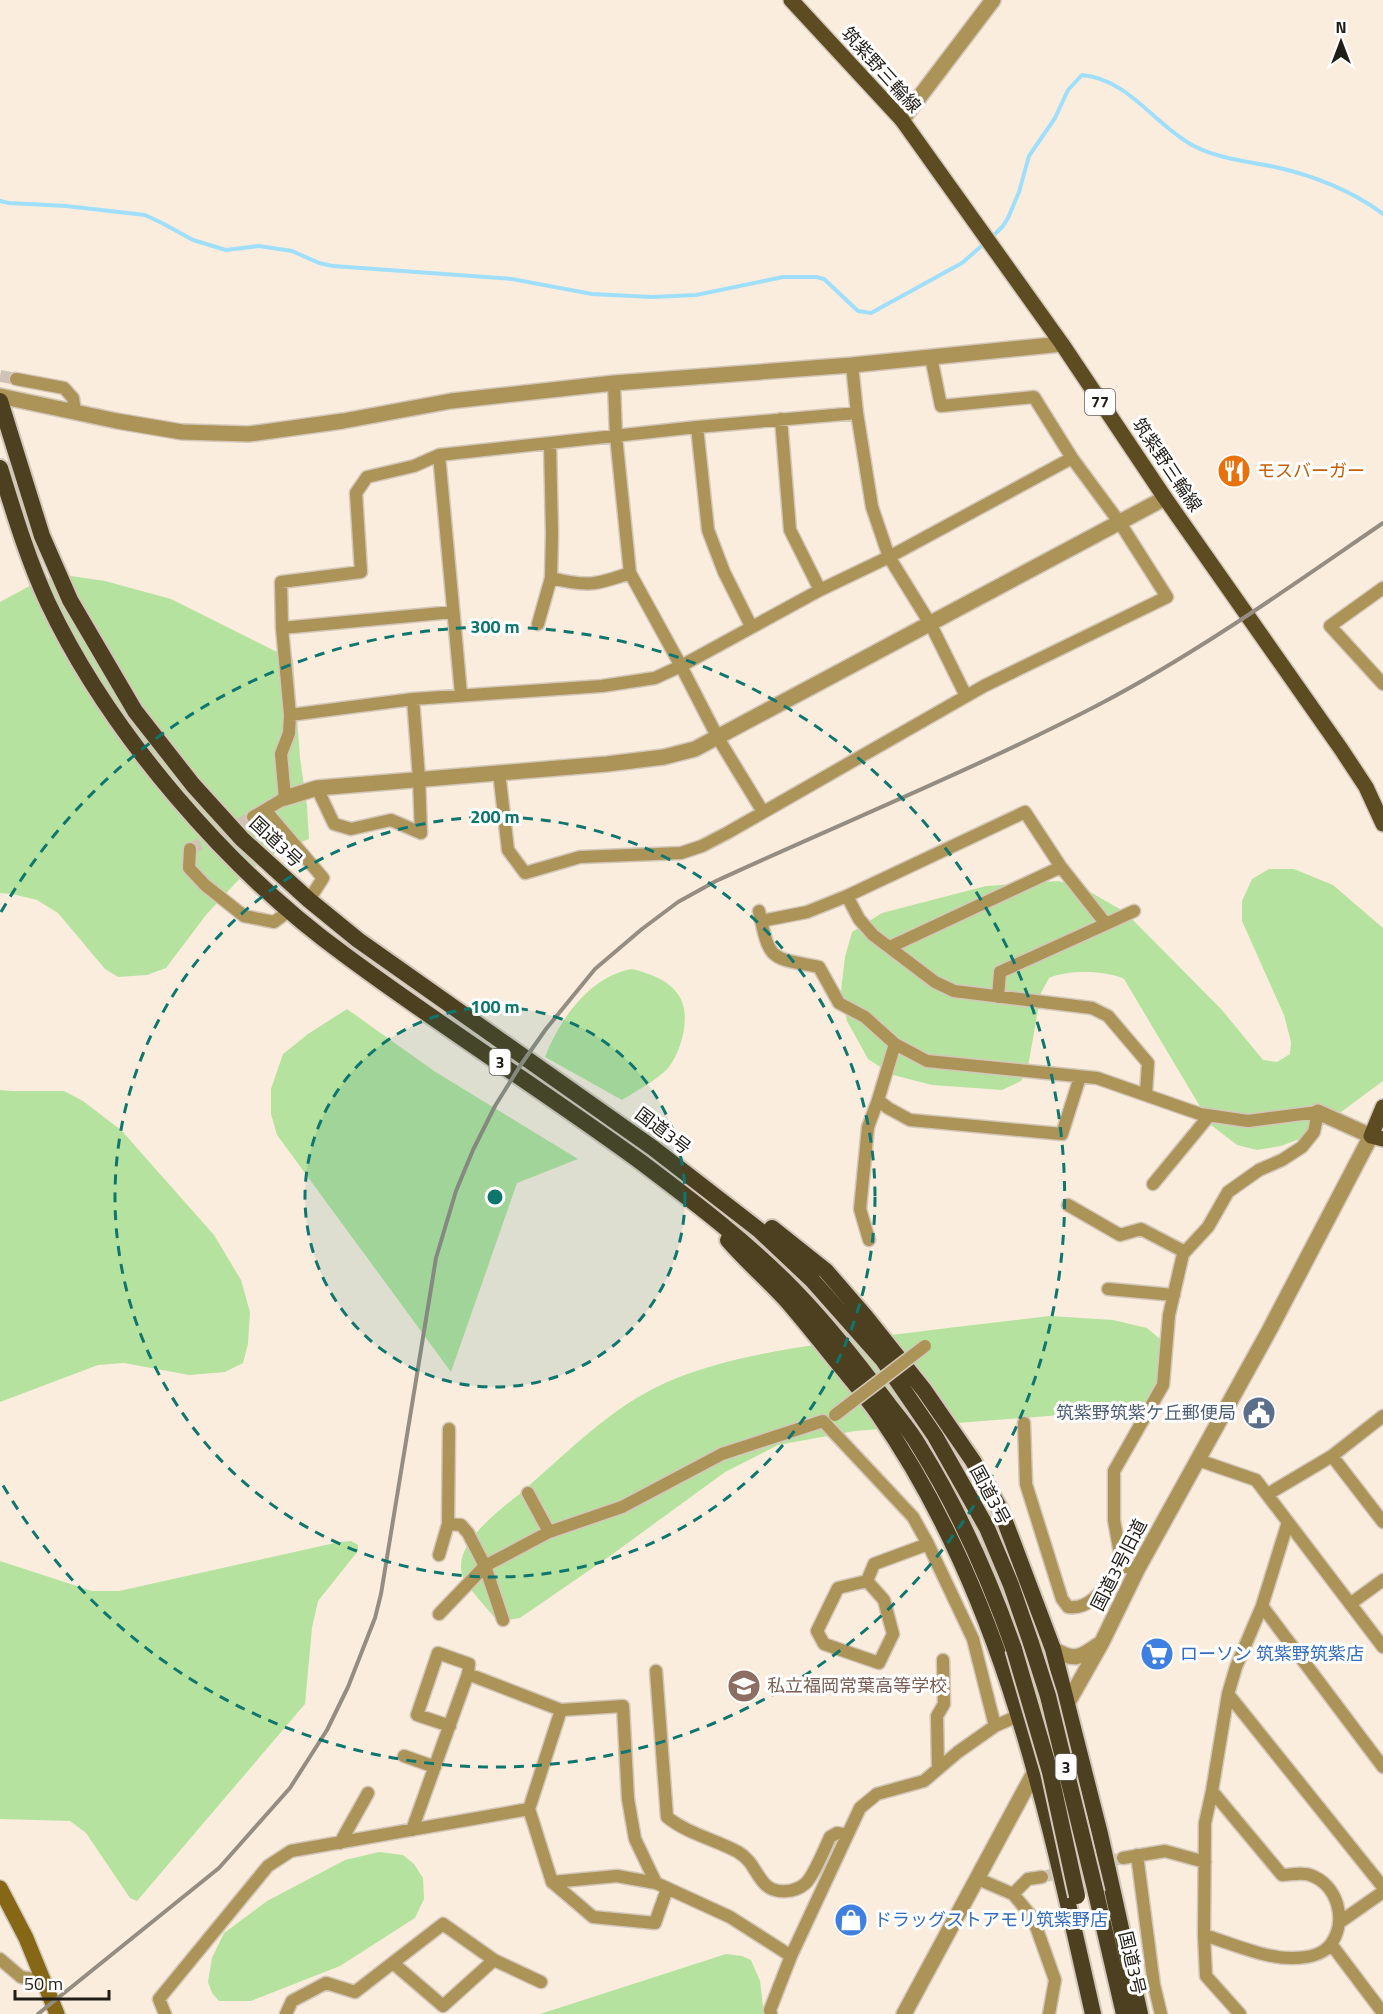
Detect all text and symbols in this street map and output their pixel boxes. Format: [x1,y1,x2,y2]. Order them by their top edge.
north arrow [1311,12,1371,72]
text: N [1335,15,1347,39]
street label: 筑紫野三輪線 [835,21,928,119]
road number: 77 [1085,389,1115,415]
street label: 筑紫野三輪線 [1126,412,1209,517]
restaurant icon: モスバーガー [1216,453,1252,489]
place label: モスバーガー [1257,457,1365,484]
text: 300 m [470,613,520,640]
text: 200 m [470,803,520,830]
street label: 国道3号 [244,810,309,873]
text: 100 m [470,993,520,1020]
road number: 3 [490,1049,510,1075]
street label: 国道3号 [630,1101,697,1161]
centre of rings [485,1187,505,1207]
public building icon: 筑紫野筑紫ケ丘郵便局 [1241,1395,1277,1431]
place label: 筑紫野筑紫ケ丘郵便局 [1056,1399,1236,1426]
street label: 国道3号 [963,1460,1017,1529]
street label: 国道3号旧道 [1084,1514,1153,1615]
supermarket icon: ローソン 筑紫野筑紫店 [1139,1636,1175,1672]
place label: ローソン 筑紫野筑紫店 [1180,1640,1364,1667]
school or university icon: 私立福岡常葉高等学校 [726,1668,762,1704]
place label: 私立福岡常葉高等学校 [767,1672,947,1699]
road number: 3 [1056,1754,1076,1780]
shop icon: ドラッグストアモリ筑紫野店 [833,1902,869,1938]
place label: ドラッグストアモリ筑紫野店 [874,1906,1108,1933]
street label: 国道3号 [1112,1929,1153,1997]
scale bar [15,1963,110,2001]
text: 50 m [24,1970,63,1997]

